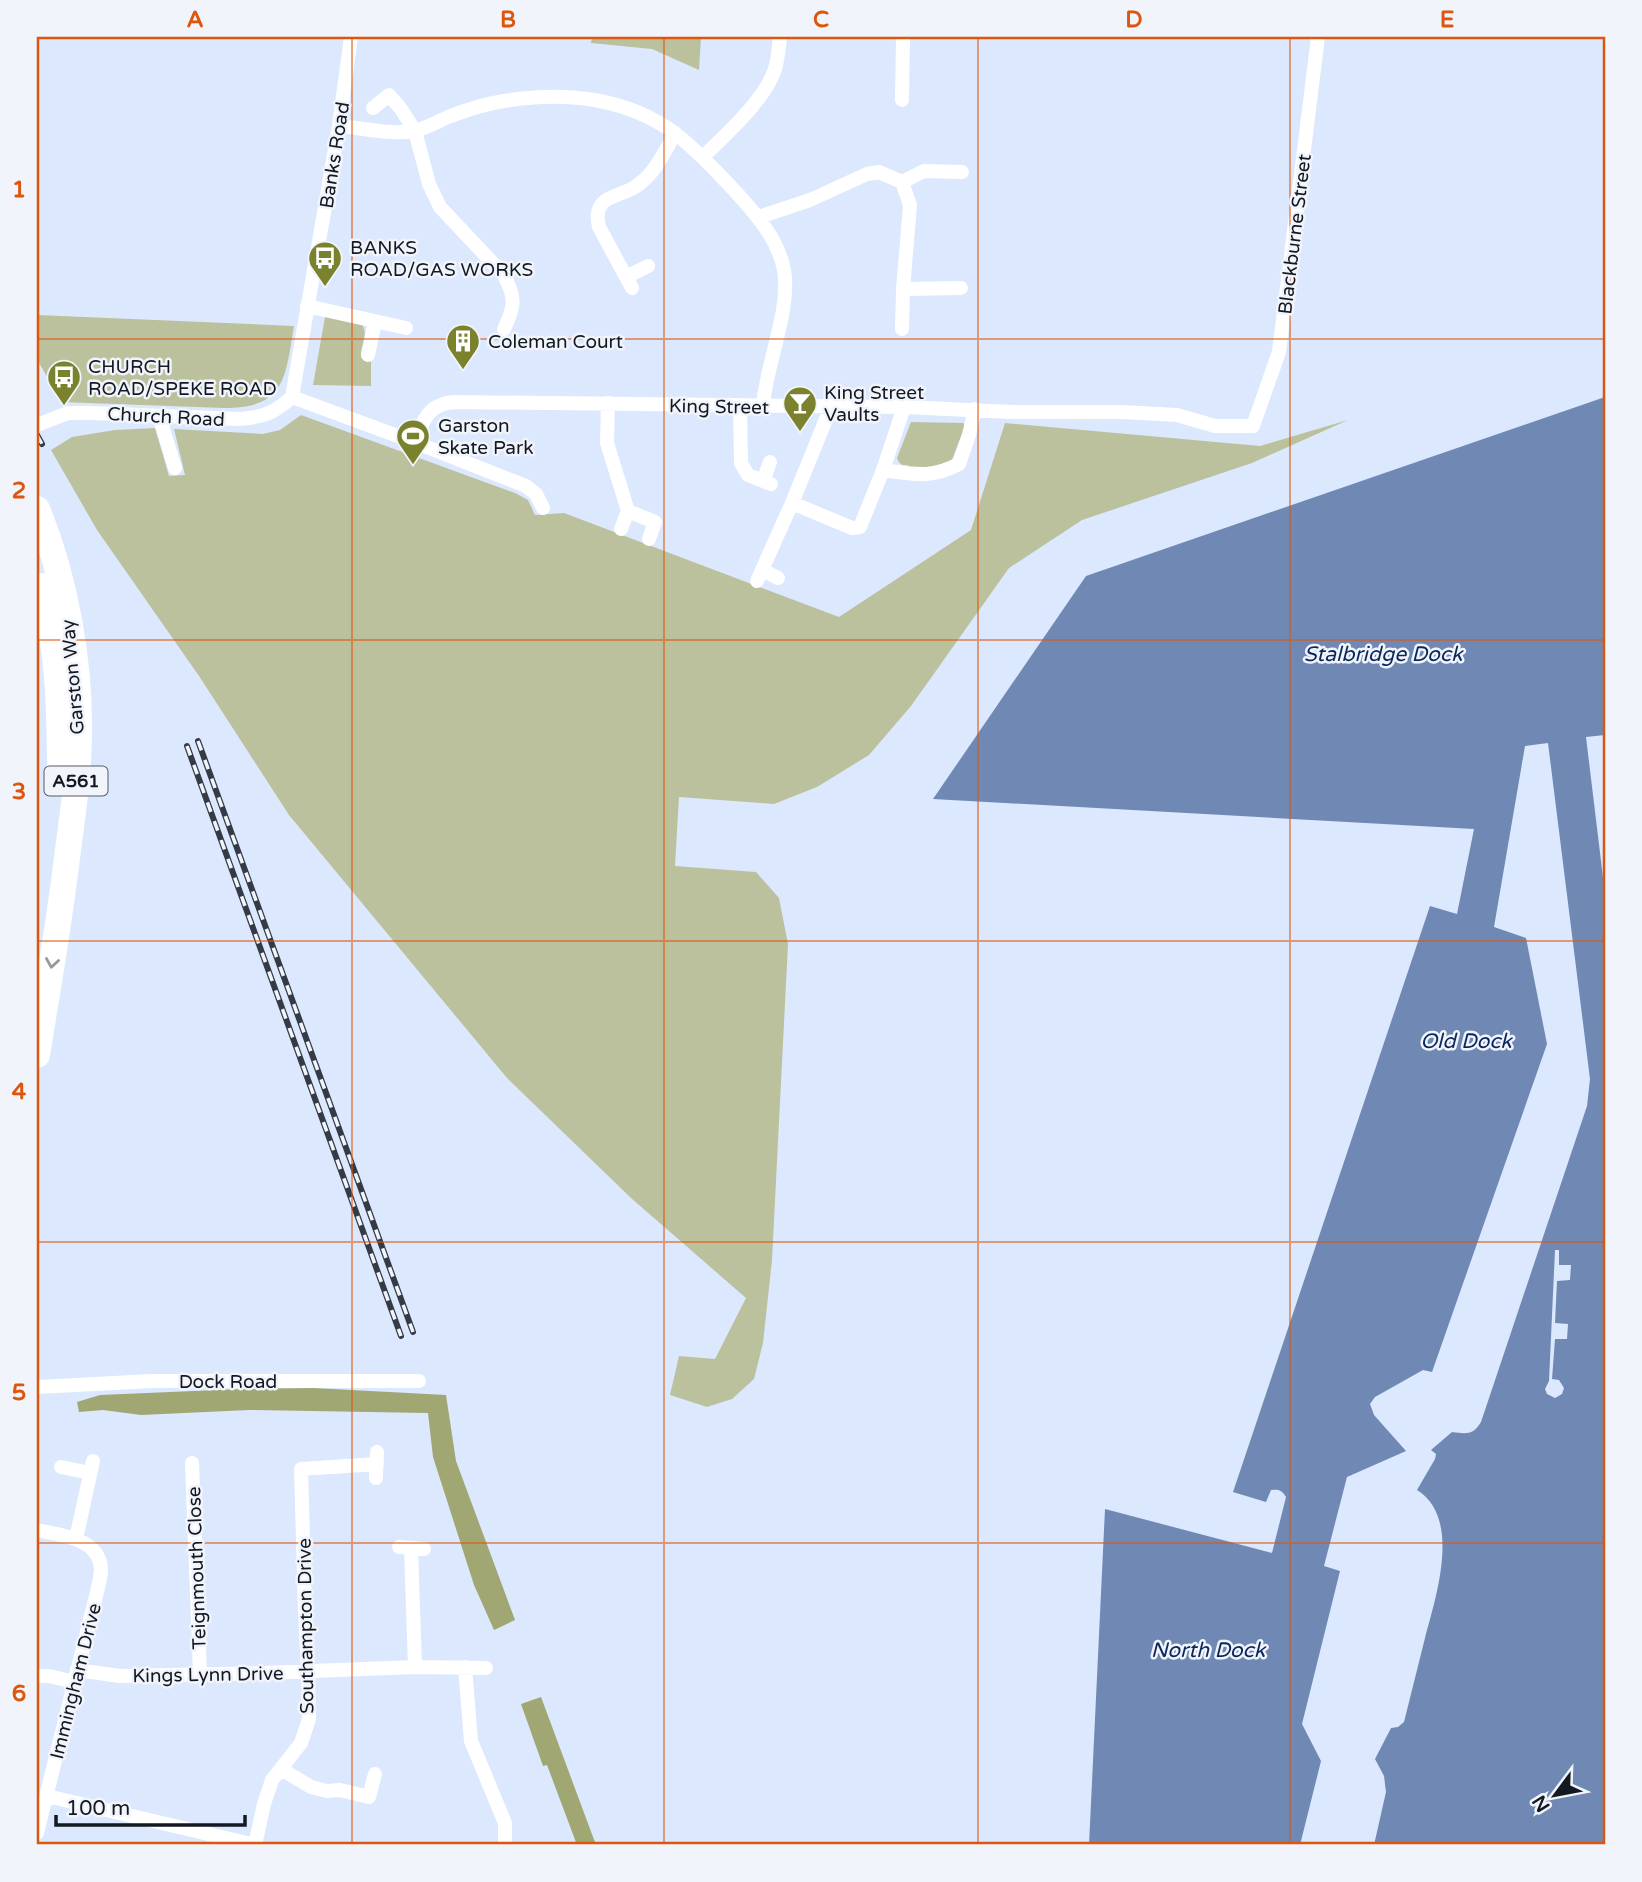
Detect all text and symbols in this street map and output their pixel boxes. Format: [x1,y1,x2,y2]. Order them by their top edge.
text: A [186,6,204,34]
text: B [500,6,516,34]
text: C [813,6,829,34]
text: D [1125,6,1143,34]
text: E [1440,6,1454,34]
street label: Banks Road [316,100,354,210]
street label: Blackburne Street [1274,153,1316,316]
text: 1 [12,176,26,204]
place label: BANKS ROAD/GAS WORKS [350,237,533,281]
bus stop icon: BANKS ROAD/GAS WORKS [306,239,344,288]
building icon: Coleman Court [444,322,482,371]
place label: Coleman Court [488,331,623,353]
place label: CHURCH ROAD/SPEKE ROAD [88,356,277,400]
bus stop icon: CHURCH ROAD/SPEKE ROAD [45,358,83,407]
place label: King Street Vaults [824,382,924,426]
bar icon: King Street Vaults [781,384,819,433]
street label: King Street [669,395,769,419]
street label: Church Road [107,403,225,431]
place label: Garston Skate Park [438,415,534,459]
sports icon: Garston Skate Park [394,417,432,466]
text: 2 [12,477,26,505]
street label: Garston Way [57,618,89,736]
water label: Stalbridge Dock [1304,642,1464,667]
road number: A561 [44,766,108,796]
text: 3 [12,778,26,806]
one-way arrow [45,957,60,968]
water label: Old Dock [1420,1029,1513,1054]
text: 4 [12,1078,27,1106]
street label: Dock Road [179,1371,277,1393]
text: 5 [12,1379,26,1407]
street label: Teignmouth Close [183,1486,211,1650]
street label: Southampton Drive [293,1538,319,1714]
street label: Immingham Drive [46,1601,106,1761]
water label: North Dock [1151,1638,1267,1663]
street label: Kings Lynn Drive [132,1663,284,1687]
text: 6 [12,1680,26,1708]
north arrow [1520,1759,1590,1829]
scale bar [56,1784,245,1828]
text: N [1528,1791,1555,1816]
text: 100 m [66,1796,130,1821]

